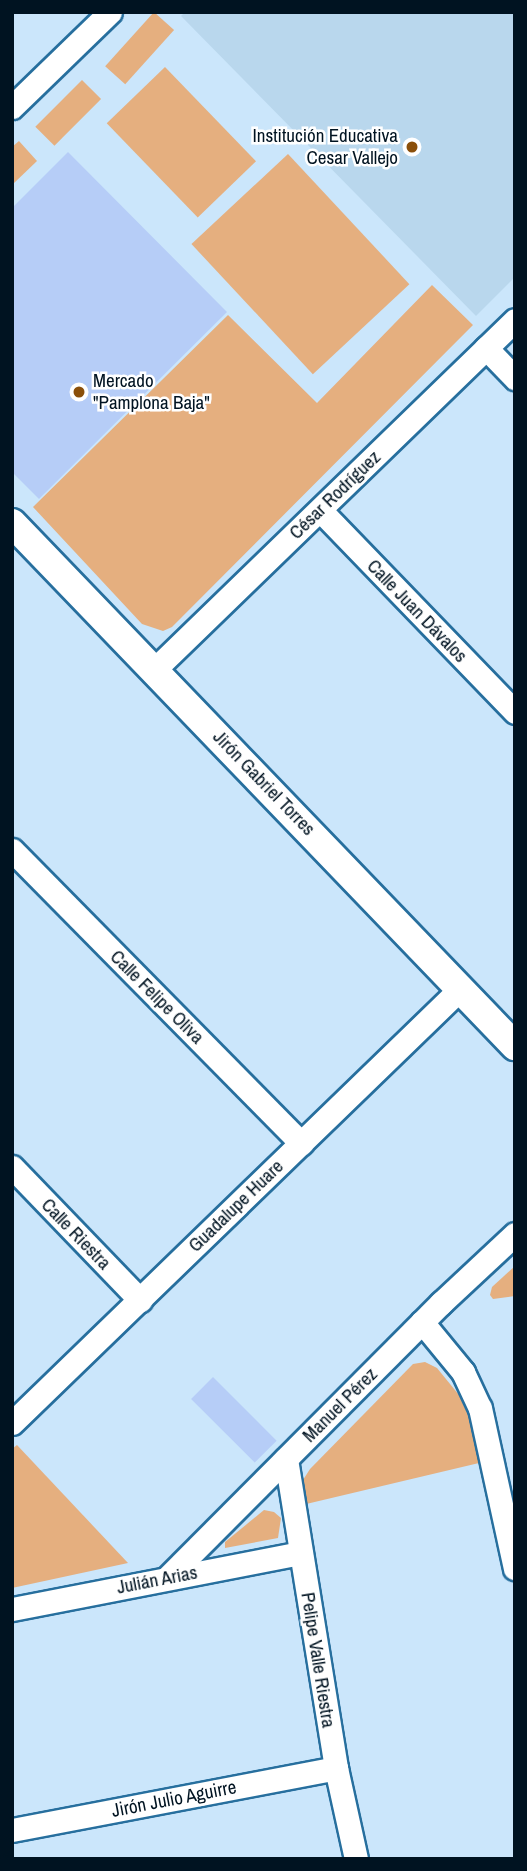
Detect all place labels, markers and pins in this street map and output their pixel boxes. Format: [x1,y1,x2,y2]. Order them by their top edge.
place label: Institución Educativa Cesar Vallejo [252,125,398,169]
marker: Institución Educativa Cesar Vallejo [404,139,420,155]
place label: Mercado "Pamplona Baja" [93,370,210,414]
marker: Mercado "Pamplona Baja" [71,384,87,400]

